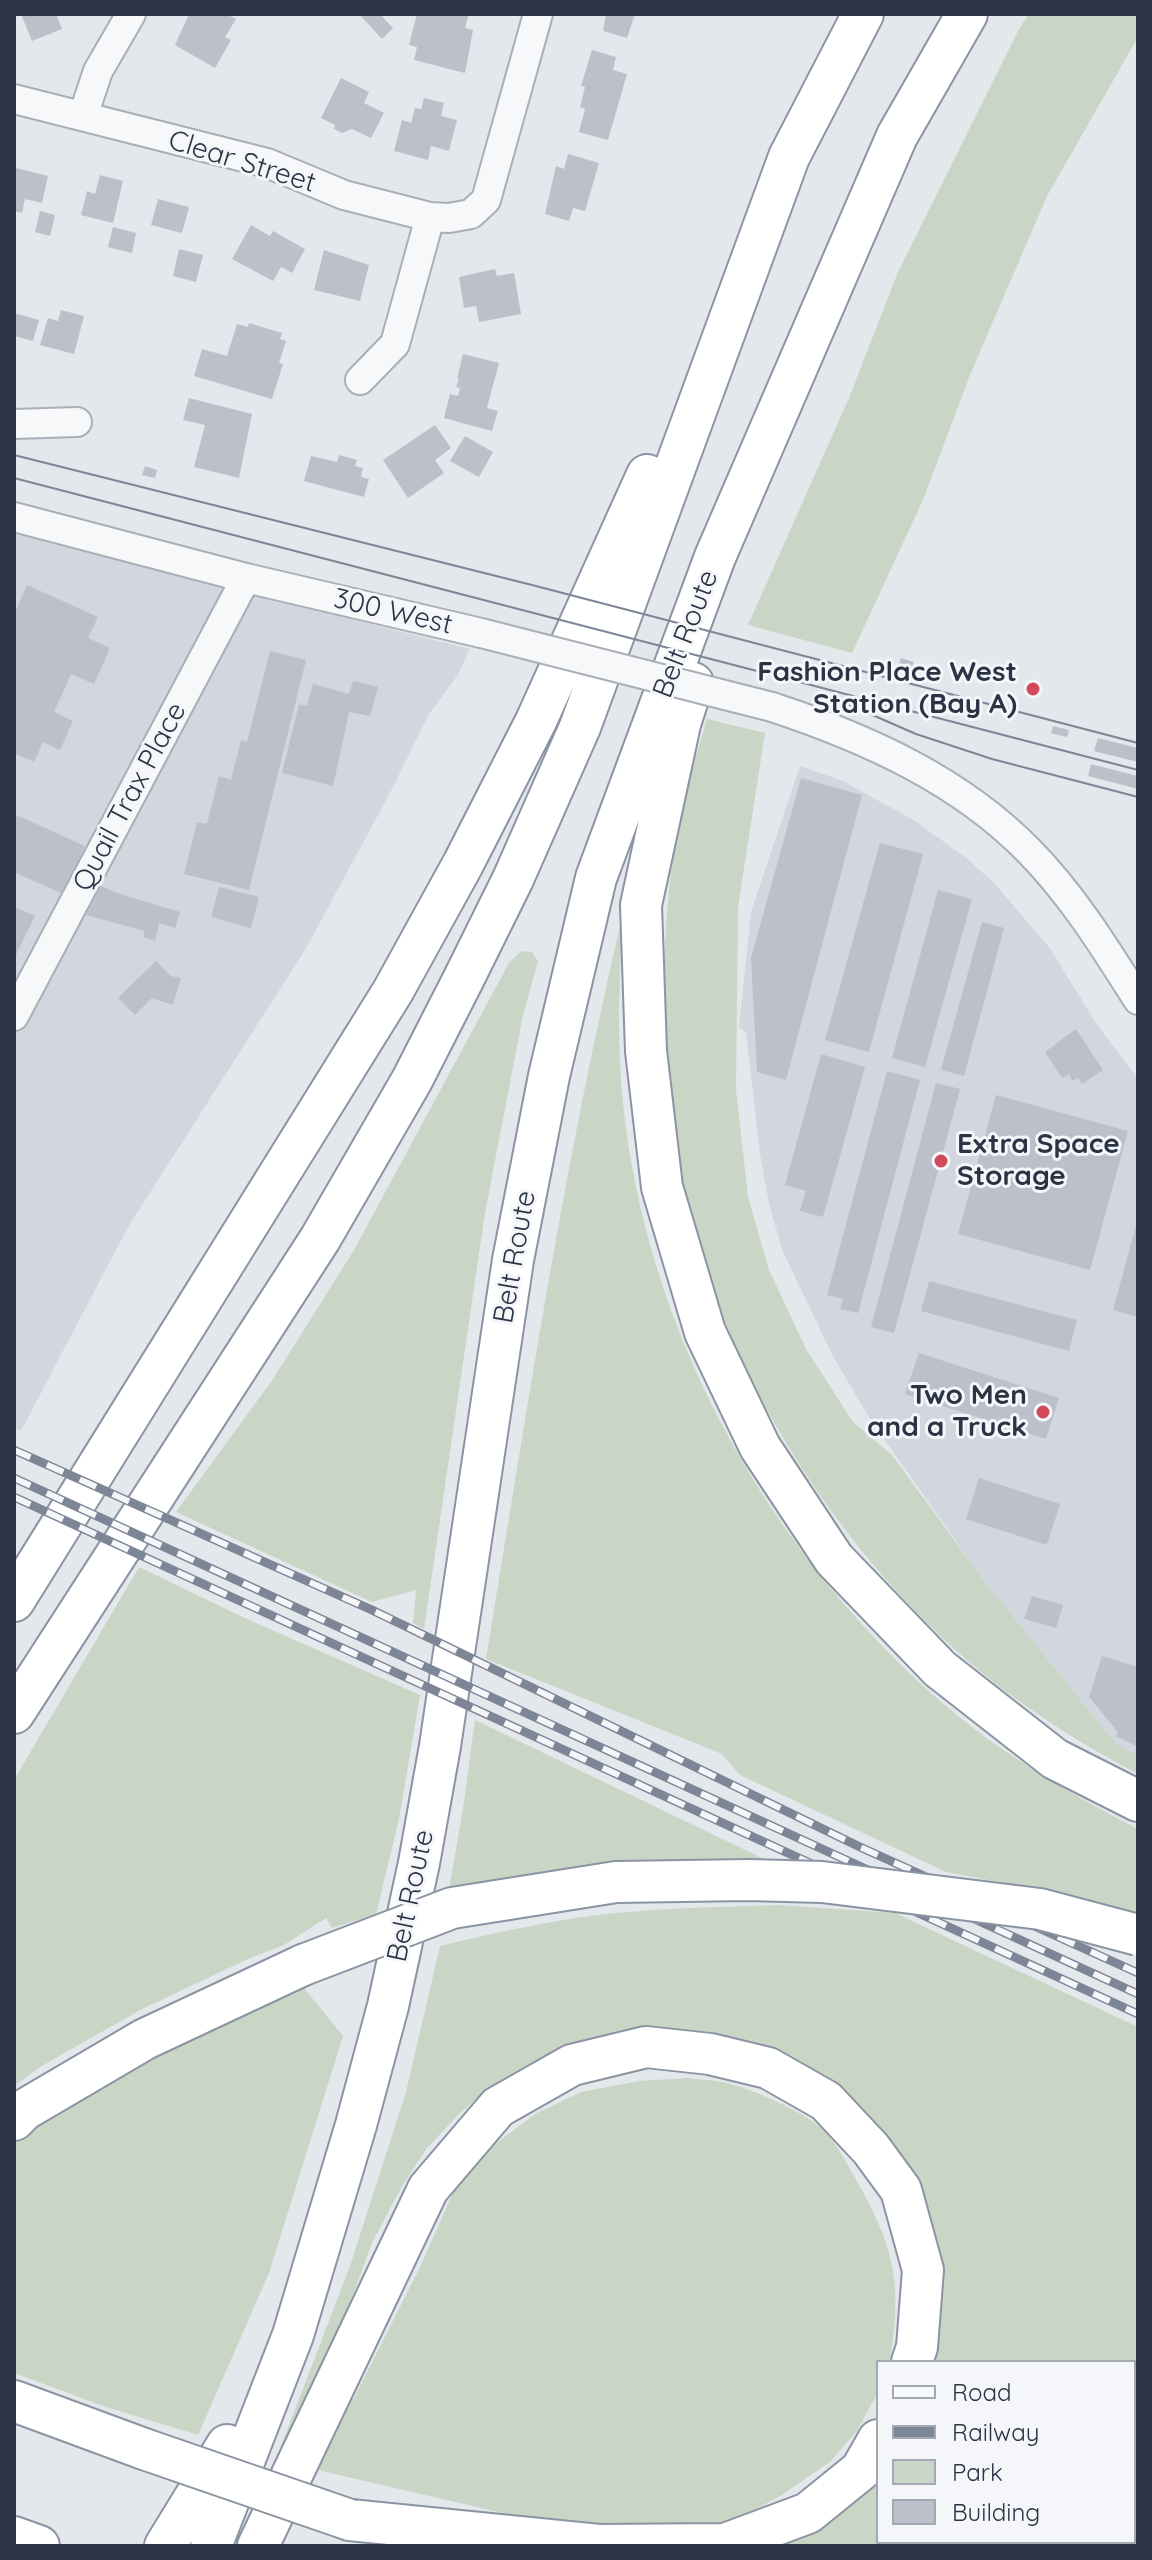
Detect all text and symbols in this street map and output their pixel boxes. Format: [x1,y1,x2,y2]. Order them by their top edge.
street label: Clear Street [164,124,320,200]
street label: Belt Route [646,565,726,703]
street label: 300 West [330,582,456,642]
place label: Fashion Place West Station (Bay A) [757,656,1017,722]
marker: Fashion Place West Station (Bay A) [1024,680,1042,698]
street label: Quail Trax Place [66,697,194,897]
place label: Extra Space Storage [957,1128,1120,1194]
marker: Extra Space Storage [932,1152,950,1170]
street label: Belt Route [487,1188,543,1326]
place label: Two Men and a Truck [867,1379,1027,1445]
marker: Two Men and a Truck [1034,1403,1052,1421]
street label: Belt Route [381,1827,441,1965]
legend [876,2360,1136,2544]
text: Road [952,2377,1012,2407]
text: Railway [952,2417,1039,2447]
text: Park [952,2457,1003,2487]
text: Building [952,2497,1040,2527]

